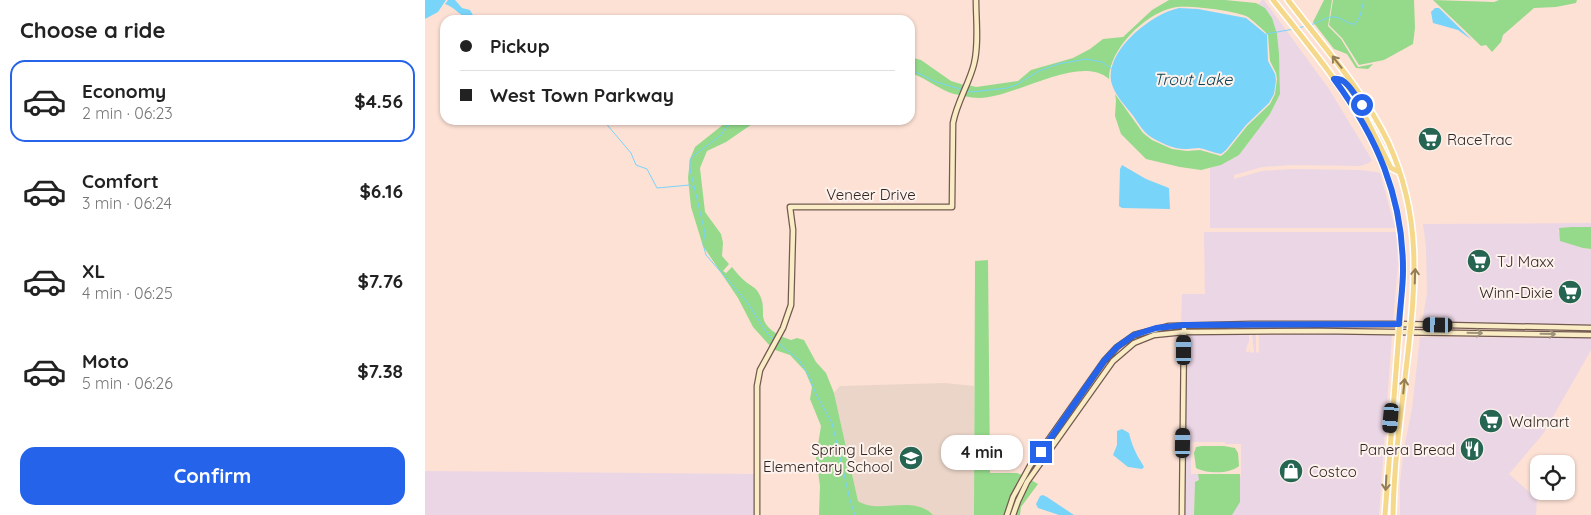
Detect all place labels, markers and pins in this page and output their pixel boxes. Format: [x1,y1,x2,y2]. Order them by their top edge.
supermarket icon: RaceTrac [1417,126,1443,152]
place label: RaceTrac [1447,130,1513,149]
supermarket icon: TJ Maxx [1466,248,1492,274]
place label: TJ Maxx [1497,252,1554,271]
supermarket icon: Winn-Dixie [1557,279,1583,305]
place label: Winn-Dixie [1479,283,1553,302]
supermarket icon: Walmart [1478,408,1504,434]
place label: Walmart [1509,412,1570,431]
restaurant icon: Panera Bread [1459,436,1485,462]
place label: Spring Lake Elementary School [763,440,893,476]
place label: Panera Bread [1359,440,1455,459]
school or university icon: Spring Lake Elementary School [898,445,924,471]
shop icon: Costco [1278,458,1304,484]
place label: Costco [1309,462,1357,481]

